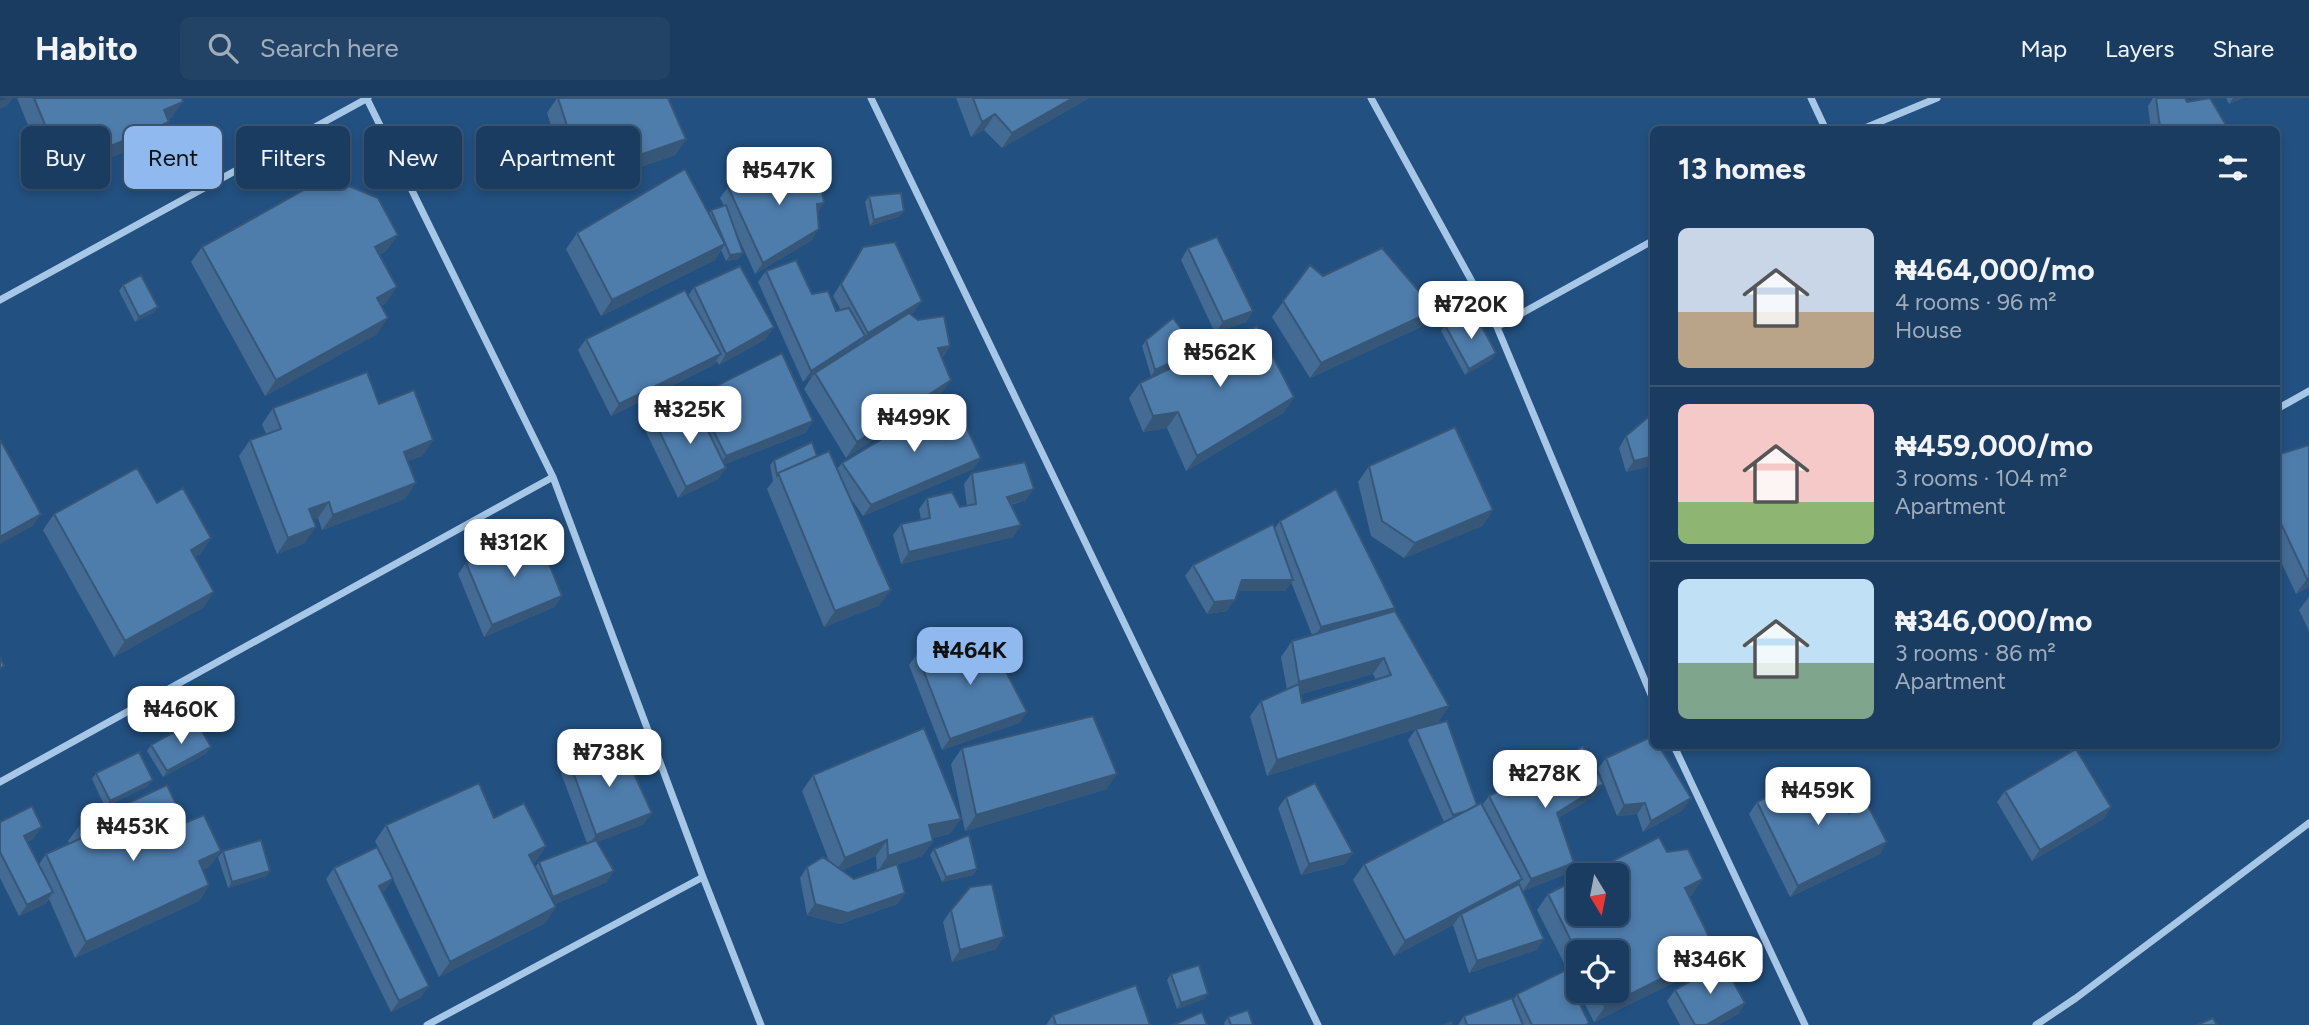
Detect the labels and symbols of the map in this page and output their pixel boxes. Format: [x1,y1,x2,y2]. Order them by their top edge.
pin: ₦547K [730,148,828,207]
pin: ₦720K [1422,282,1520,341]
pin: ₦562K [1171,330,1269,389]
pin: ₦325K [641,386,739,446]
pin: ₦499K [865,394,963,454]
pin: ₦312K [465,519,563,579]
pin: ₦464K [921,628,1019,687]
pin: ₦460K [132,686,230,746]
pin: ₦738K [560,730,658,789]
pin: ₦278K [1496,750,1594,810]
pin: ₦459K [1769,768,1867,827]
pin: ₦453K [84,804,182,863]
north arrow [1566,863,1629,926]
pin: ₦346K [1661,936,1759,996]

